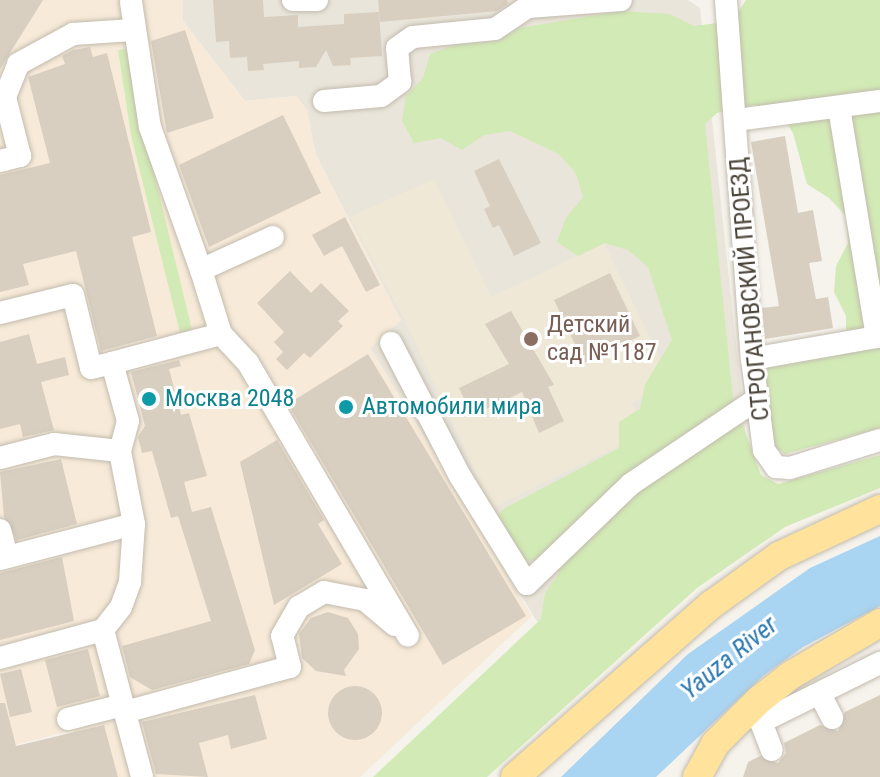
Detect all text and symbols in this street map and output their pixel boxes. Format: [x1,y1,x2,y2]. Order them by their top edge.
street label: СТРОГАНОВСКИЙ ПРОЕЗД [724,156,776,422]
place label: Детский сад №1187 [547,311,657,367]
marker: Детский сад №1187 [522,330,540,348]
place label: Москва 2048 [165,385,294,413]
marker: Москва 2048 [140,390,158,408]
place label: Автомобили мира [362,393,542,421]
marker: Автомобили мира [337,398,355,416]
water label: Yauza River [675,610,783,706]

